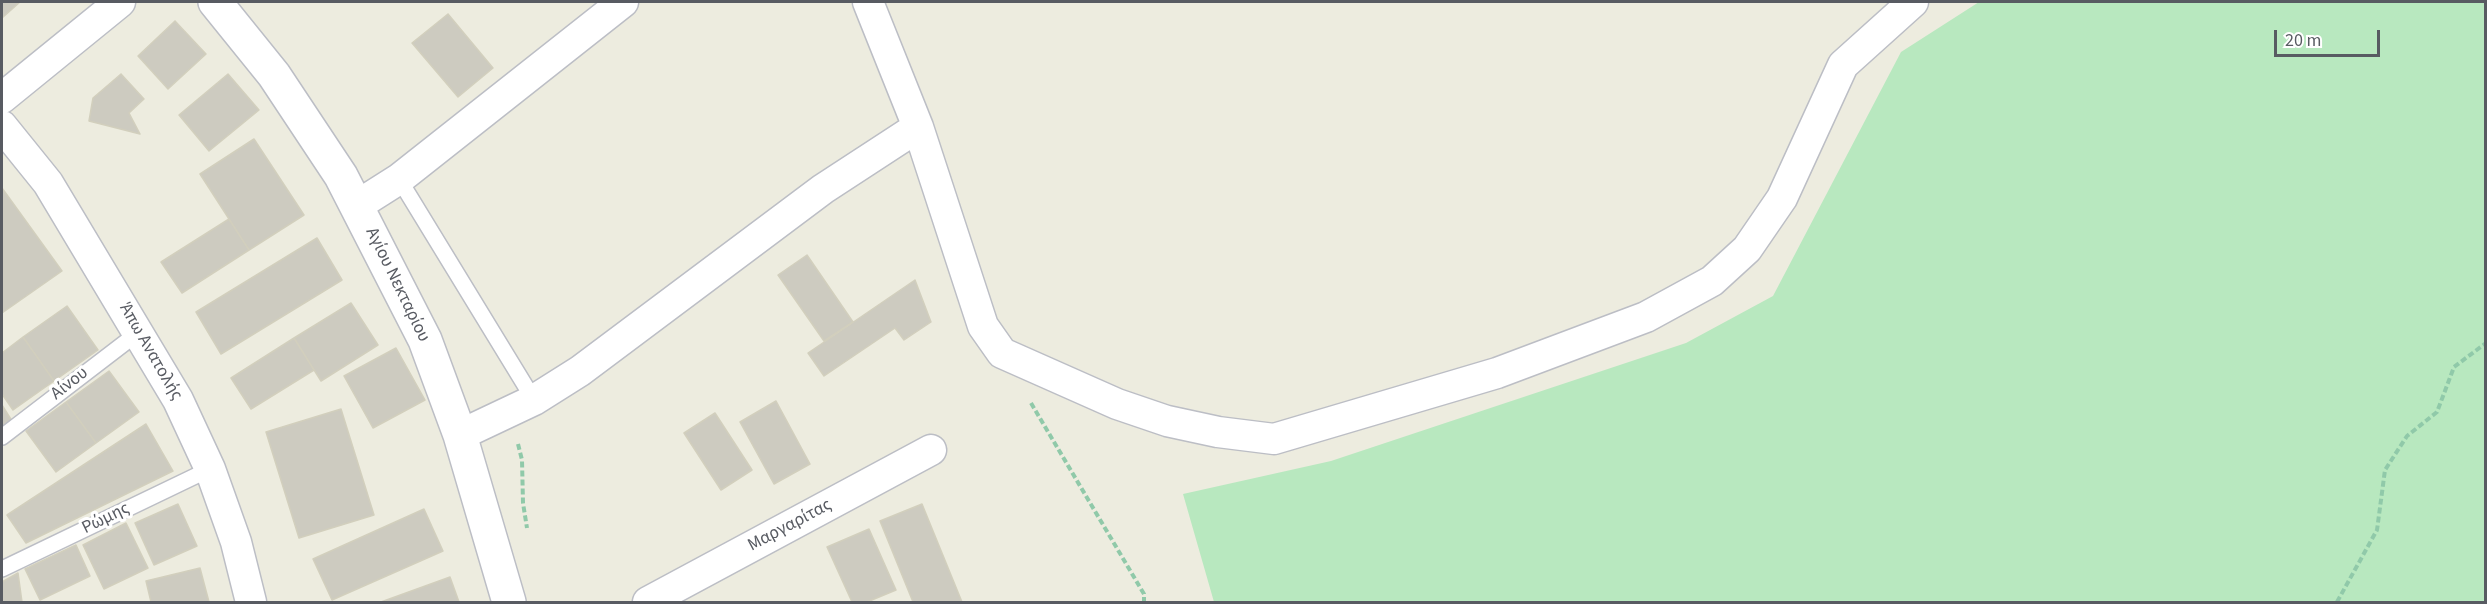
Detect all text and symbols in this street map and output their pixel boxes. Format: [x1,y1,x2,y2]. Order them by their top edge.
scale bar [2277,18,2384,56]
text: 20 m [2285,28,2321,53]
street label: Αγίου Νεκταρίου [360,224,434,346]
street label: Άπω Ανατολής [113,300,187,404]
street label: Αίνου [47,363,93,405]
street label: Μαργαρίτας [744,495,836,557]
street label: Ρώμης [79,498,133,540]

